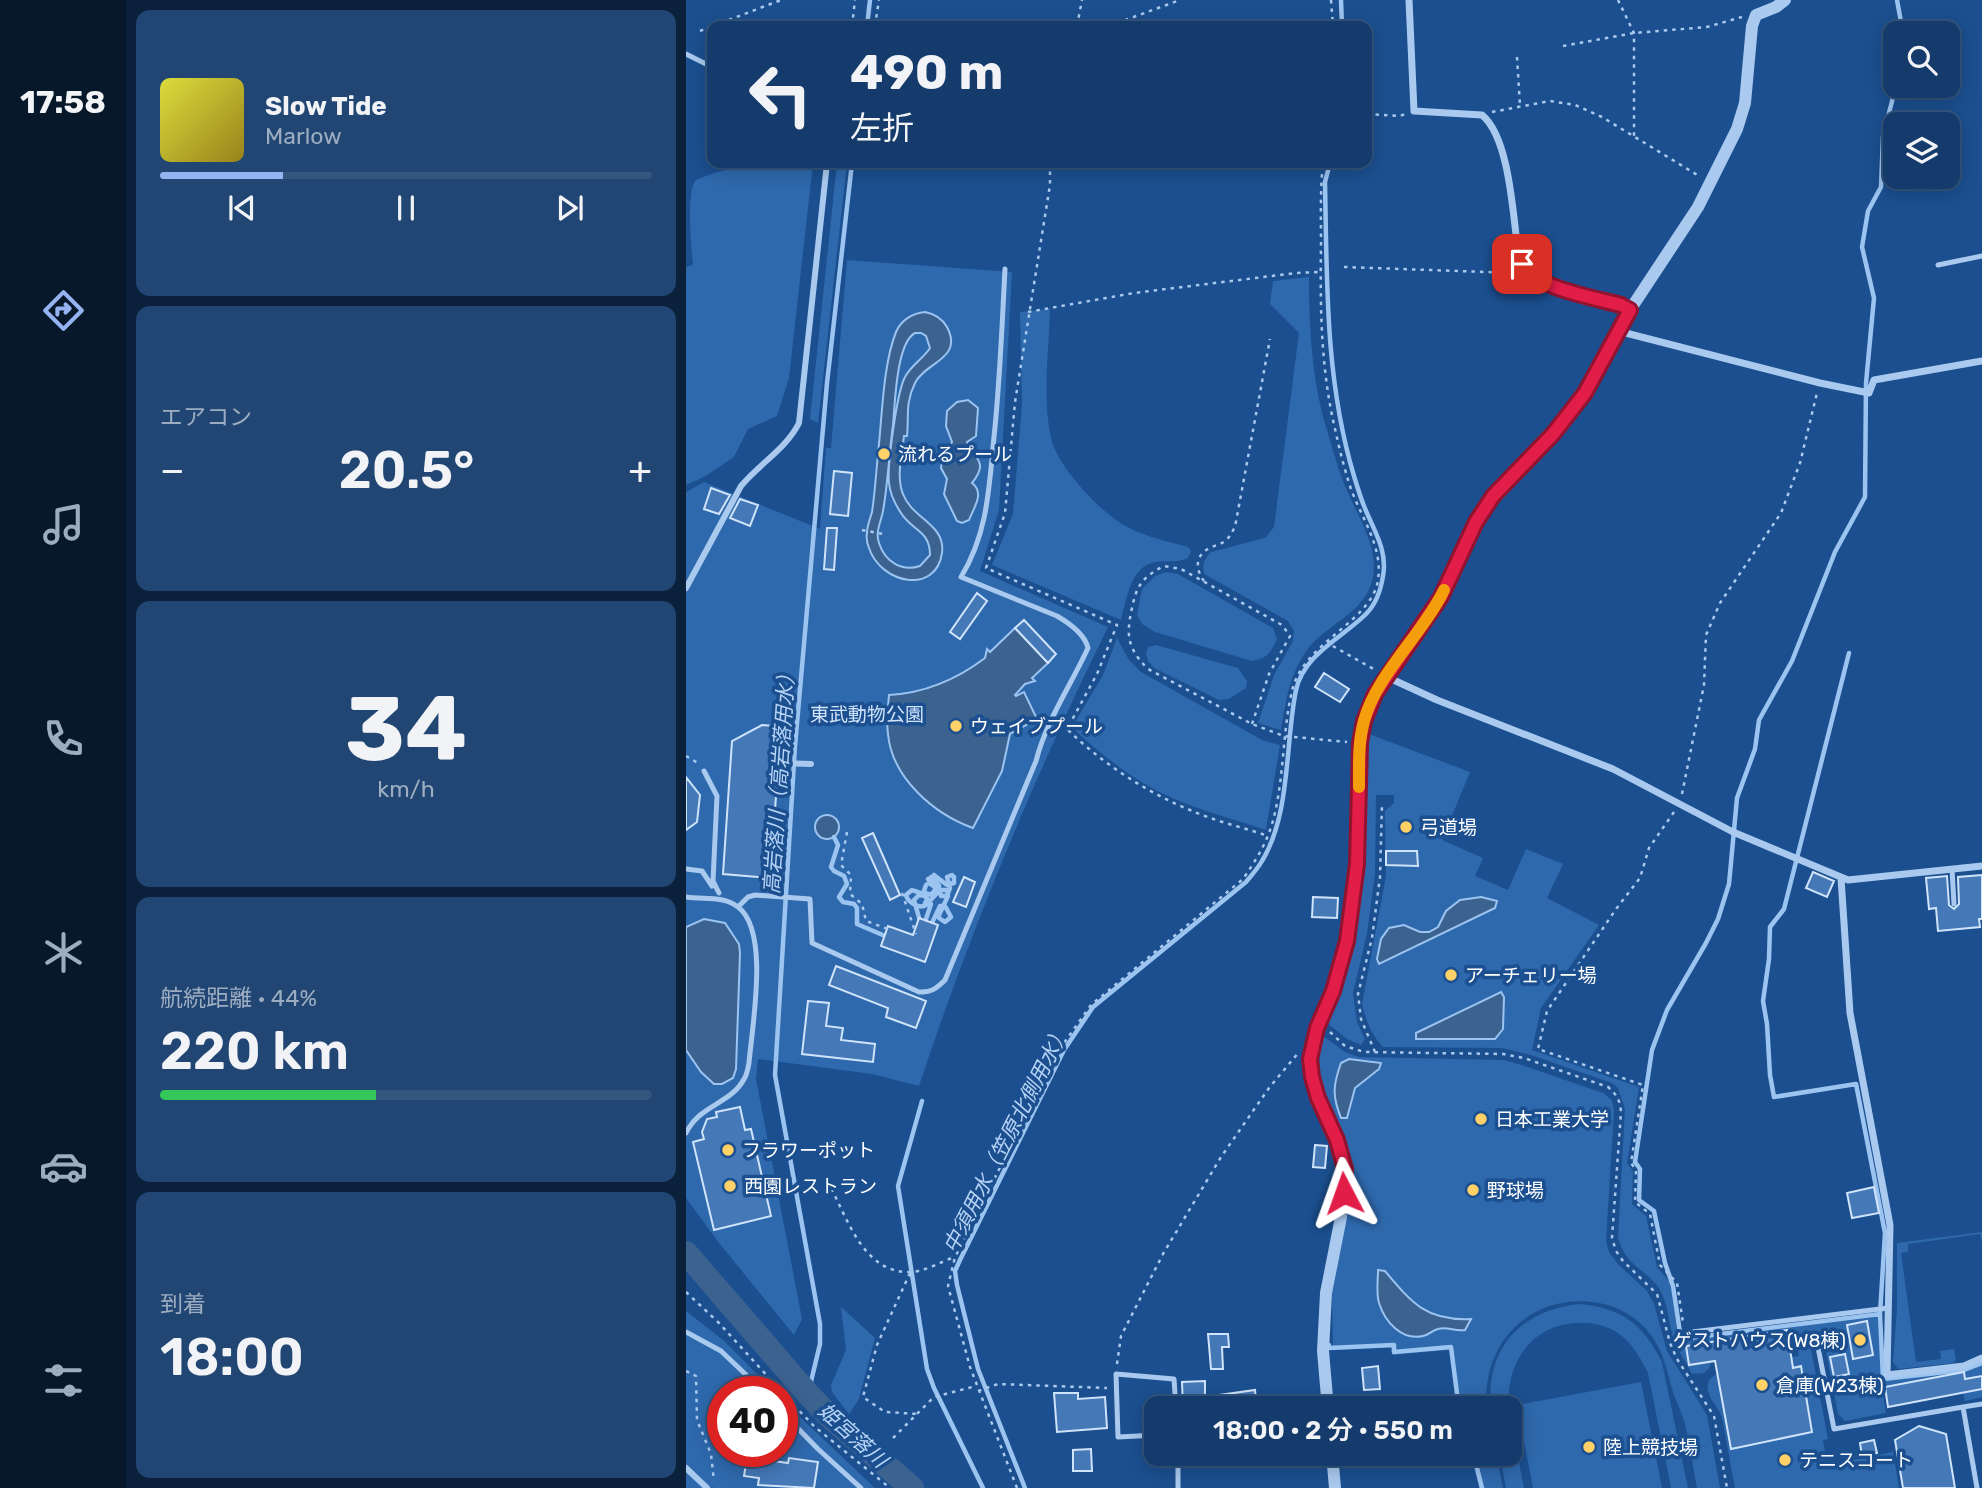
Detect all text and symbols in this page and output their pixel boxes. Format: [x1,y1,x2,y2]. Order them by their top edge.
map controls [1883,21,1960,189]
button: search [1883,21,1960,98]
text: 490 m [850,43,1003,101]
icon: left [735,49,826,140]
text: 17:58 [20,83,106,121]
text: Slow Tide [265,91,387,122]
text: 左折 [850,109,914,147]
button: layers [1883,112,1960,189]
text: Marlow [265,122,342,150]
icon: previous [223,189,261,227]
icon: pause [387,189,425,227]
icon: next [551,189,589,227]
pin [1492,234,1552,294]
icon: arrive [1503,245,1541,283]
icon: directions [39,286,88,335]
text: エアコン [160,403,252,431]
text: 20.5° [339,439,474,501]
place label: 流れるプール [898,443,1012,466]
marker: 流れるプール [876,446,892,462]
text: − [160,447,185,493]
text: + [628,447,652,493]
icon: music [39,500,88,549]
water label: 高岩落川（高岩落用水） [758,663,800,895]
text: 34 [345,675,467,783]
park label: 東武動物公園 [810,703,924,726]
icon: phone [39,714,88,763]
place label: ウェイブプール [970,715,1103,738]
marker: ウェイブプール [948,718,964,734]
text: km/h [377,775,435,803]
place label: 弓道場 [1420,816,1477,839]
marker: 弓道場 [1398,819,1414,835]
icon: climate [39,928,88,977]
place label: アーチェリー場 [1465,964,1597,987]
marker: アーチェリー場 [1443,967,1459,983]
text: 航続距離 · 44% [160,984,317,1012]
text: 220 km [160,1020,349,1082]
water label: 中須用水（笠原北側用水） [938,1021,1074,1257]
place label: 日本工業大学 [1495,1108,1609,1131]
marker: 日本工業大学 [1473,1111,1489,1127]
place label: フラワーポット [742,1139,875,1162]
icon: car [39,1142,88,1191]
marker: フラワーポット [720,1142,736,1158]
position arrow [1307,1156,1381,1230]
place label: 西園レストラン [744,1175,877,1198]
marker: 西園レストラン [722,1178,738,1194]
place label: 野球場 [1487,1179,1544,1202]
marker: 野球場 [1465,1182,1481,1198]
text: 到着 [160,1290,206,1318]
text: 18:00 [160,1326,304,1388]
place label: ゲストハウス(W8棟) [1673,1329,1846,1352]
marker: ゲストハウス(W8棟) [1852,1332,1868,1348]
icon: filters [39,1356,88,1405]
place label: 倉庫(W23棟) [1776,1374,1884,1397]
speed limit sign: 40 [707,1376,798,1467]
marker: 倉庫(W23棟) [1754,1377,1770,1393]
water label: 姫宮落川 [813,1398,894,1474]
text: 18:00 · 2 分 · 550 m [1213,1415,1453,1446]
place label: 陸上競技場 [1603,1436,1698,1459]
marker: 陸上競技場 [1581,1439,1597,1455]
place label: テニスコート [1799,1449,1913,1472]
marker: テニスコート [1777,1452,1793,1468]

